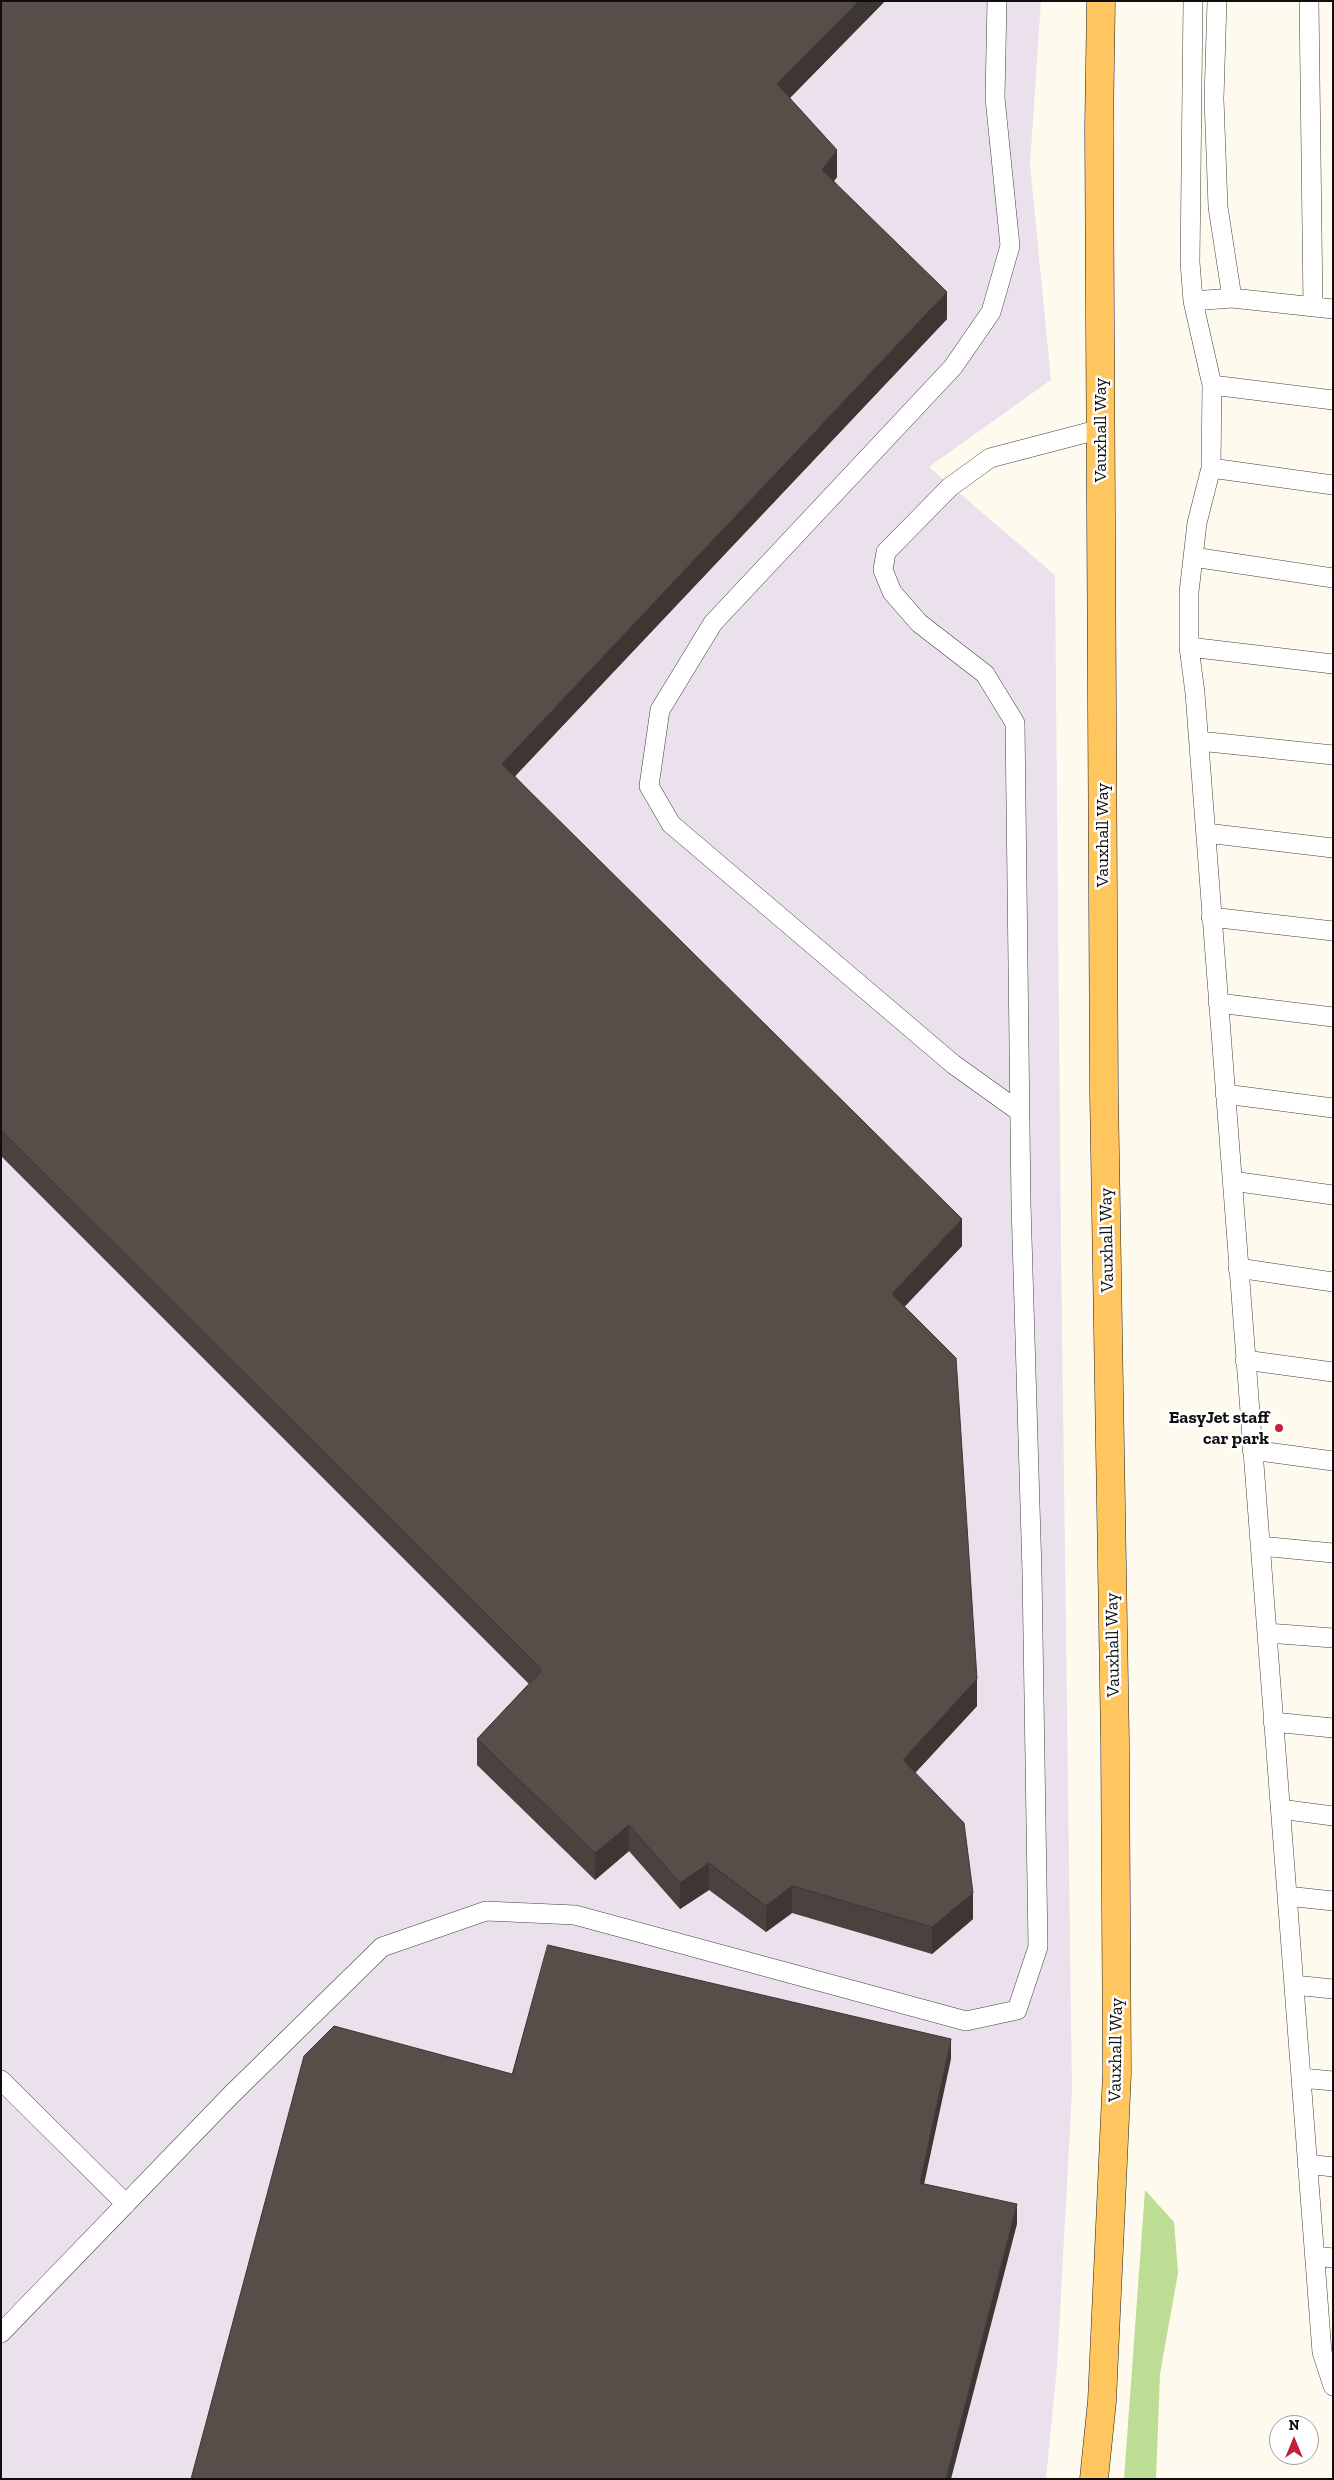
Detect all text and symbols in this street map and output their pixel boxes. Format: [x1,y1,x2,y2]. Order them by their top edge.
street label: Vauxhall Way [1090,378,1112,482]
street label: Vauxhall Way [1092,783,1114,887]
street label: Vauxhall Way [1095,1188,1119,1292]
place label: EasyJet staff car park [1169,1407,1269,1450]
marker: EasyJet staff car park [1273,1422,1285,1434]
street label: Vauxhall Way [1101,1593,1125,1697]
street label: Vauxhall Way [1104,1998,1128,2102]
north arrow [1269,2415,1319,2465]
text: N [1289,2417,1299,2434]

